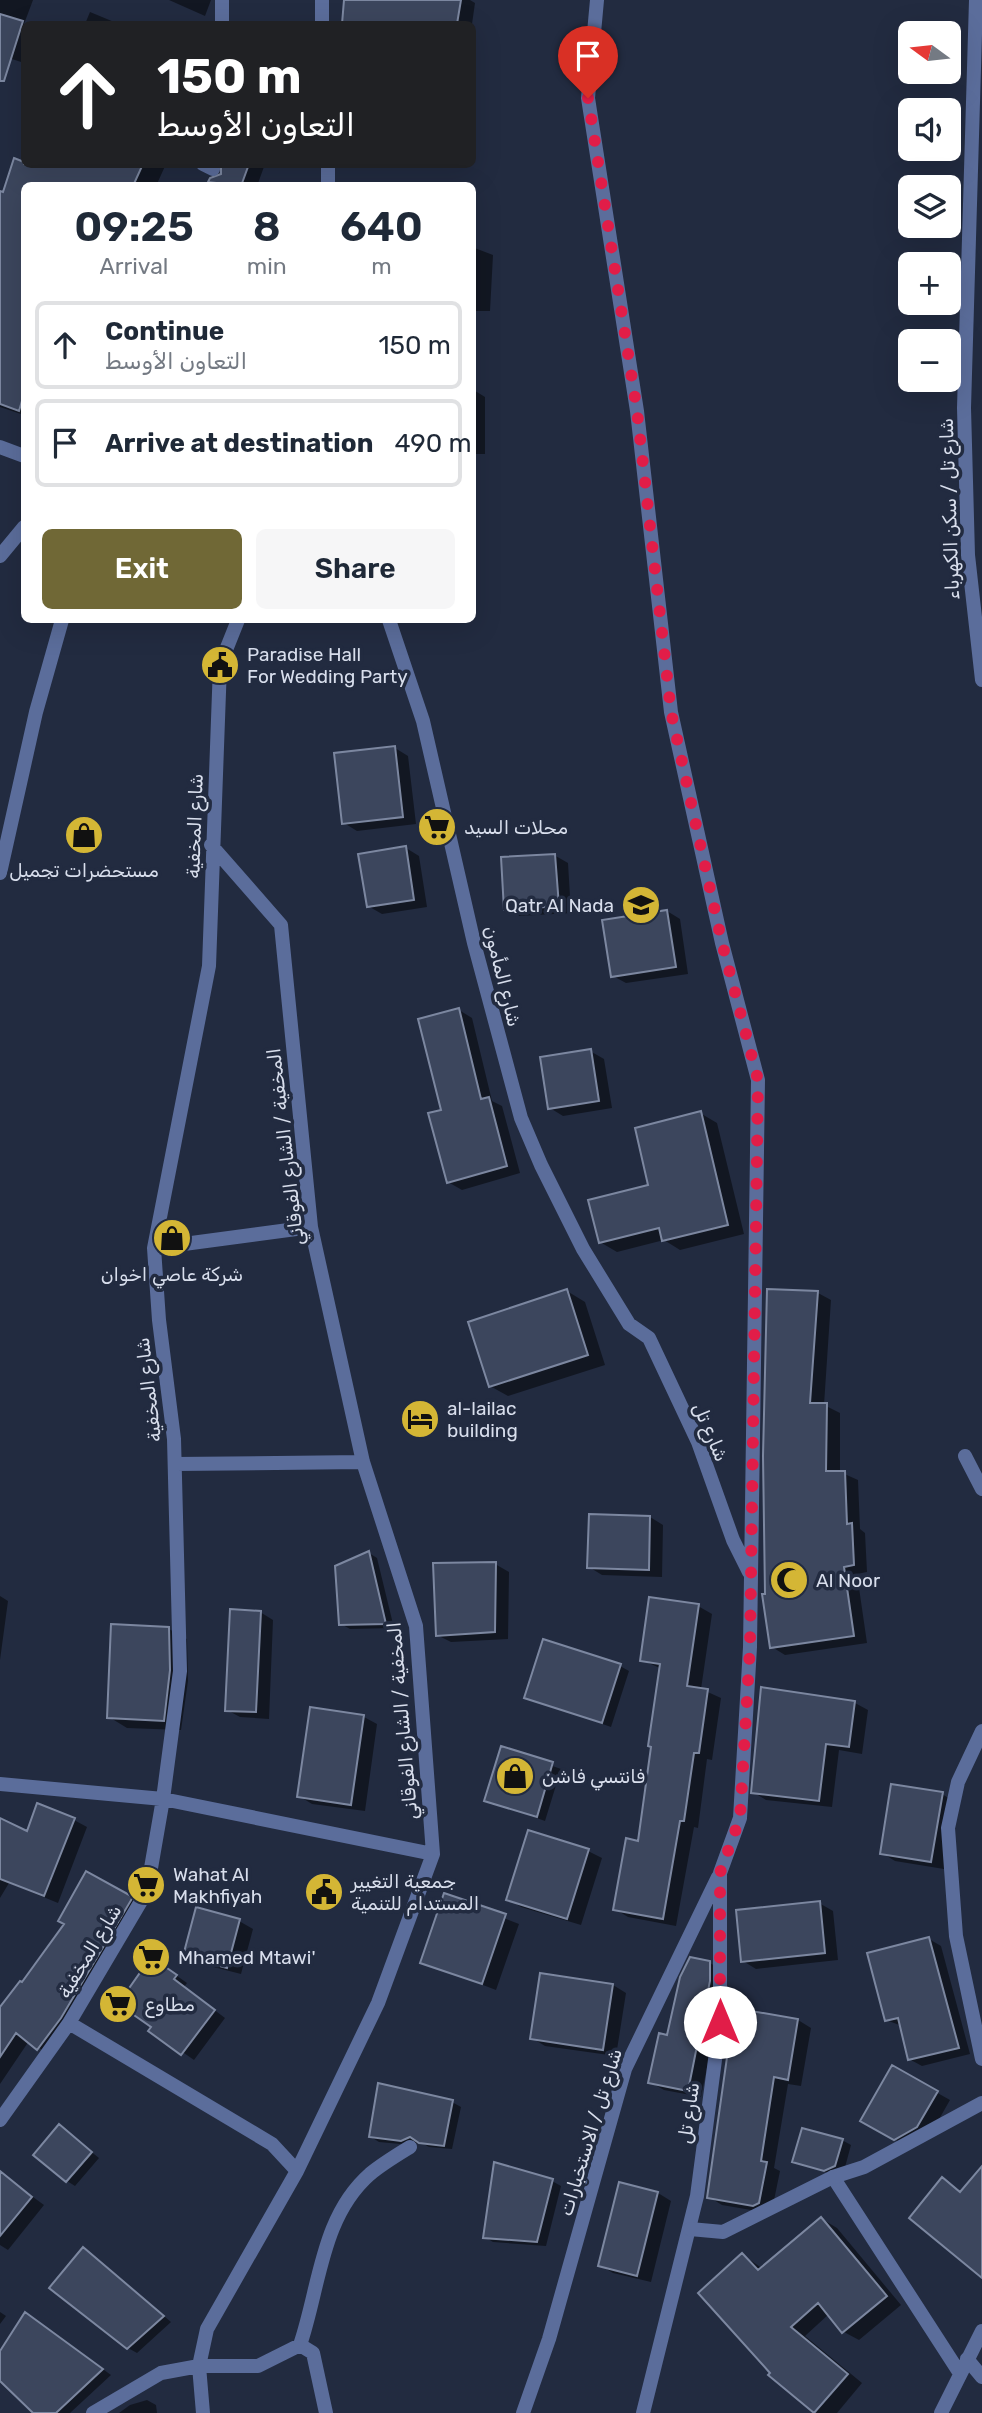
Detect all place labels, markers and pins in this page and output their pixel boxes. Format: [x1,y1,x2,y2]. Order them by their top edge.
pin [558,26,618,98]
place label: Paradise Hall For Wedding Party [247,643,408,688]
public building icon: Paradise Hall For Wedding Party [199,644,241,686]
supermarket icon: محلات السيد [416,806,458,848]
shop icon: مستحضرات تجميل [63,814,105,856]
place label: محلات السيد [464,816,568,839]
place label: مستحضرات تجميل [9,859,159,882]
school or university icon: Qatr Al Nada [620,884,662,926]
place label: Qatr Al Nada [505,894,614,917]
shop icon: شركة عاصي اخوان [151,1217,193,1259]
place label: شركة عاصي اخوان [101,1263,243,1289]
place label: al-lailac building [447,1397,518,1442]
hotel icon: al-lailac building [399,1398,441,1440]
mosque icon: Al Noor [768,1559,810,1601]
place label: Al Noor [816,1569,881,1592]
shop icon: فانتسي فاشن [494,1755,536,1797]
place label: فانتسي فاشن [542,1765,645,1791]
place label: Wahat Al Makhfiyah [173,1863,262,1908]
supermarket icon: Wahat Al Makhfiyah [125,1864,167,1906]
place label: جمعية التغيير المستدام للتنمية [350,1870,479,1916]
public building icon: جمعية التغيير المستدام للتنمية [303,1871,345,1913]
supermarket icon: Mhamed Mtawi' [130,1936,172,1978]
place label: Mhamed Mtawi' [178,1946,316,1969]
supermarket icon: مطاوع [97,1983,139,2025]
place label: مطاوع [145,1993,195,2018]

